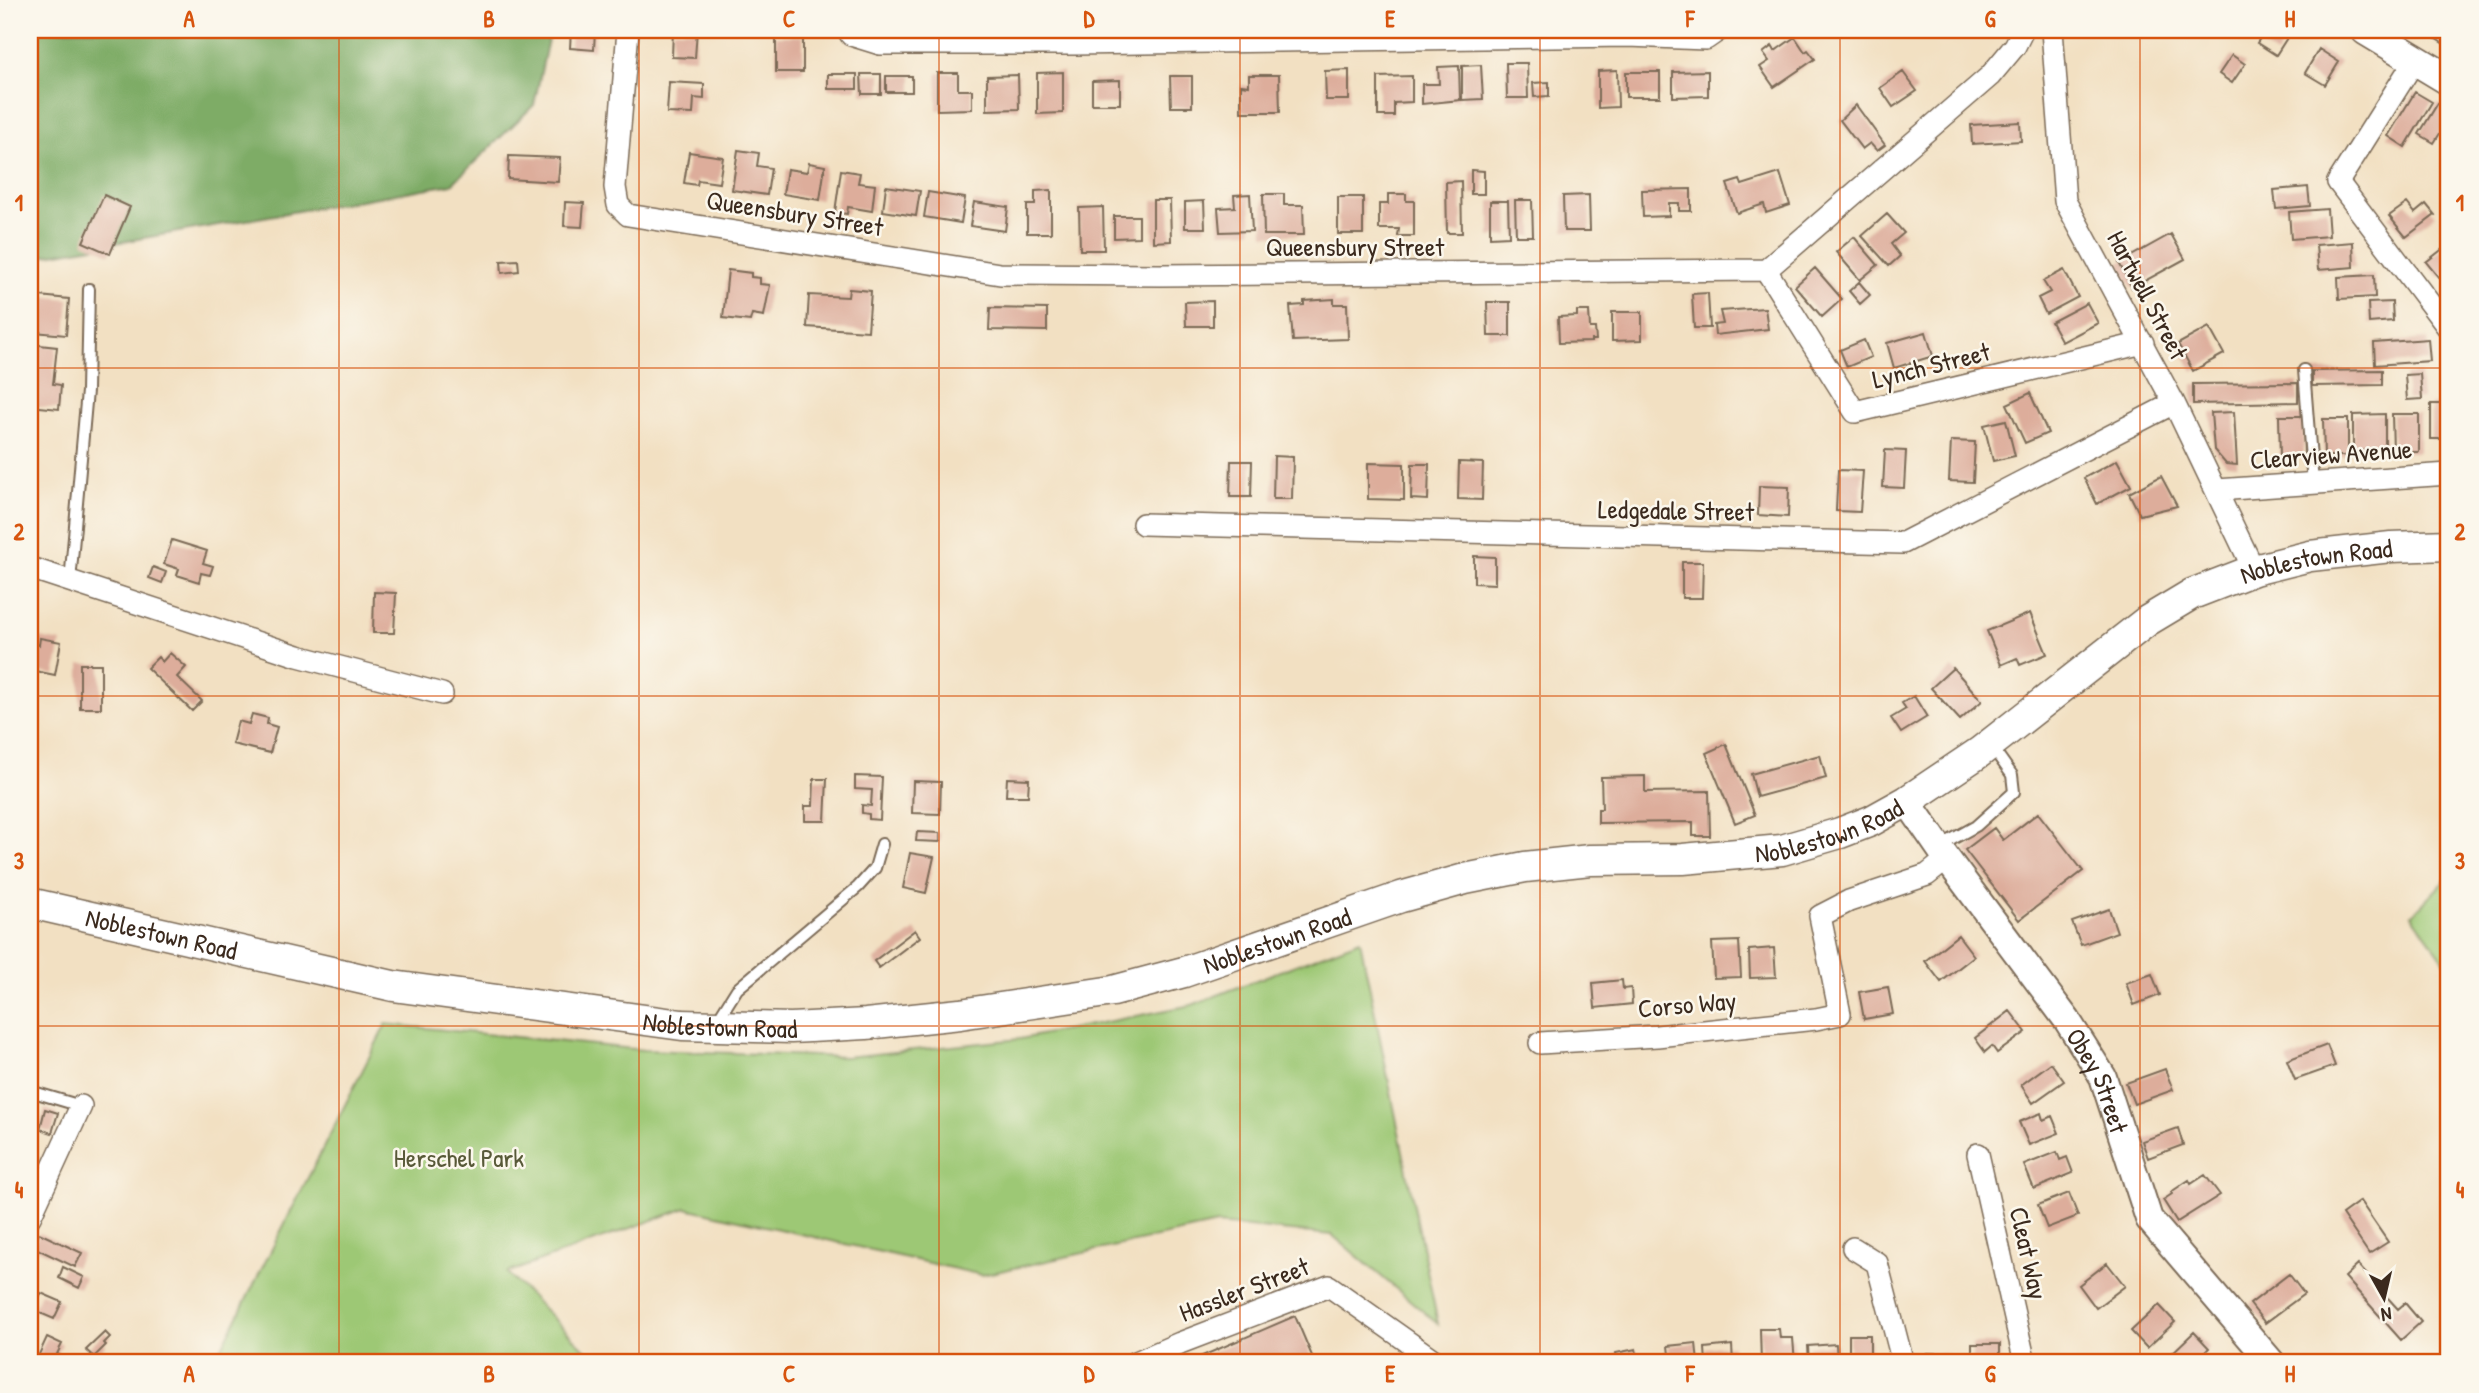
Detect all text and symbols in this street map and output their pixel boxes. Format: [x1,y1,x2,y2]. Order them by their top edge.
text: A [183,3,195,34]
text: B [483,3,495,34]
text: C [783,3,795,34]
text: D [1084,3,1096,34]
text: E [1385,3,1396,34]
text: F [1685,3,1696,34]
text: G [1984,3,1996,34]
text: H [2285,3,2296,34]
street label: Queensbury Street [704,182,887,244]
text: 1 [15,187,23,218]
text: 1 [2456,187,2464,218]
street label: Hartwell Street [2099,224,2197,367]
street label: Queensbury Street [1266,229,1445,264]
street label: Lynch Street [1869,333,1994,396]
street label: Clearview Avenue [2249,431,2413,477]
street label: Ledgedale Street [1598,491,1755,529]
text: 2 [14,516,25,547]
text: 2 [2455,516,2466,547]
street label: Noblestown Road [2235,530,2394,591]
street label: Noblestown Road [1753,789,1909,870]
text: 3 [14,845,24,876]
text: 3 [2455,845,2465,876]
street label: Noblestown Road [1198,898,1355,982]
street label: Noblestown Road [83,899,241,967]
street label: Corso Way [1636,982,1738,1026]
street label: Noblestown Road [641,1002,798,1046]
street label: Obey Street [2059,1021,2138,1138]
park label: Herschel Park [394,1140,524,1175]
text: 4 [15,1174,24,1205]
text: 4 [2456,1174,2465,1205]
street label: Cleat Way [2001,1203,2057,1303]
street label: Hassler Street [1174,1248,1315,1330]
north arrow [2350,1264,2420,1334]
text: N [2380,1301,2393,1328]
text: A [183,1358,195,1389]
text: B [483,1358,495,1389]
text: C [783,1358,795,1389]
text: D [1084,1358,1096,1389]
text: E [1385,1358,1396,1389]
text: F [1685,1358,1696,1389]
text: G [1984,1358,1996,1389]
text: H [2285,1358,2296,1389]

